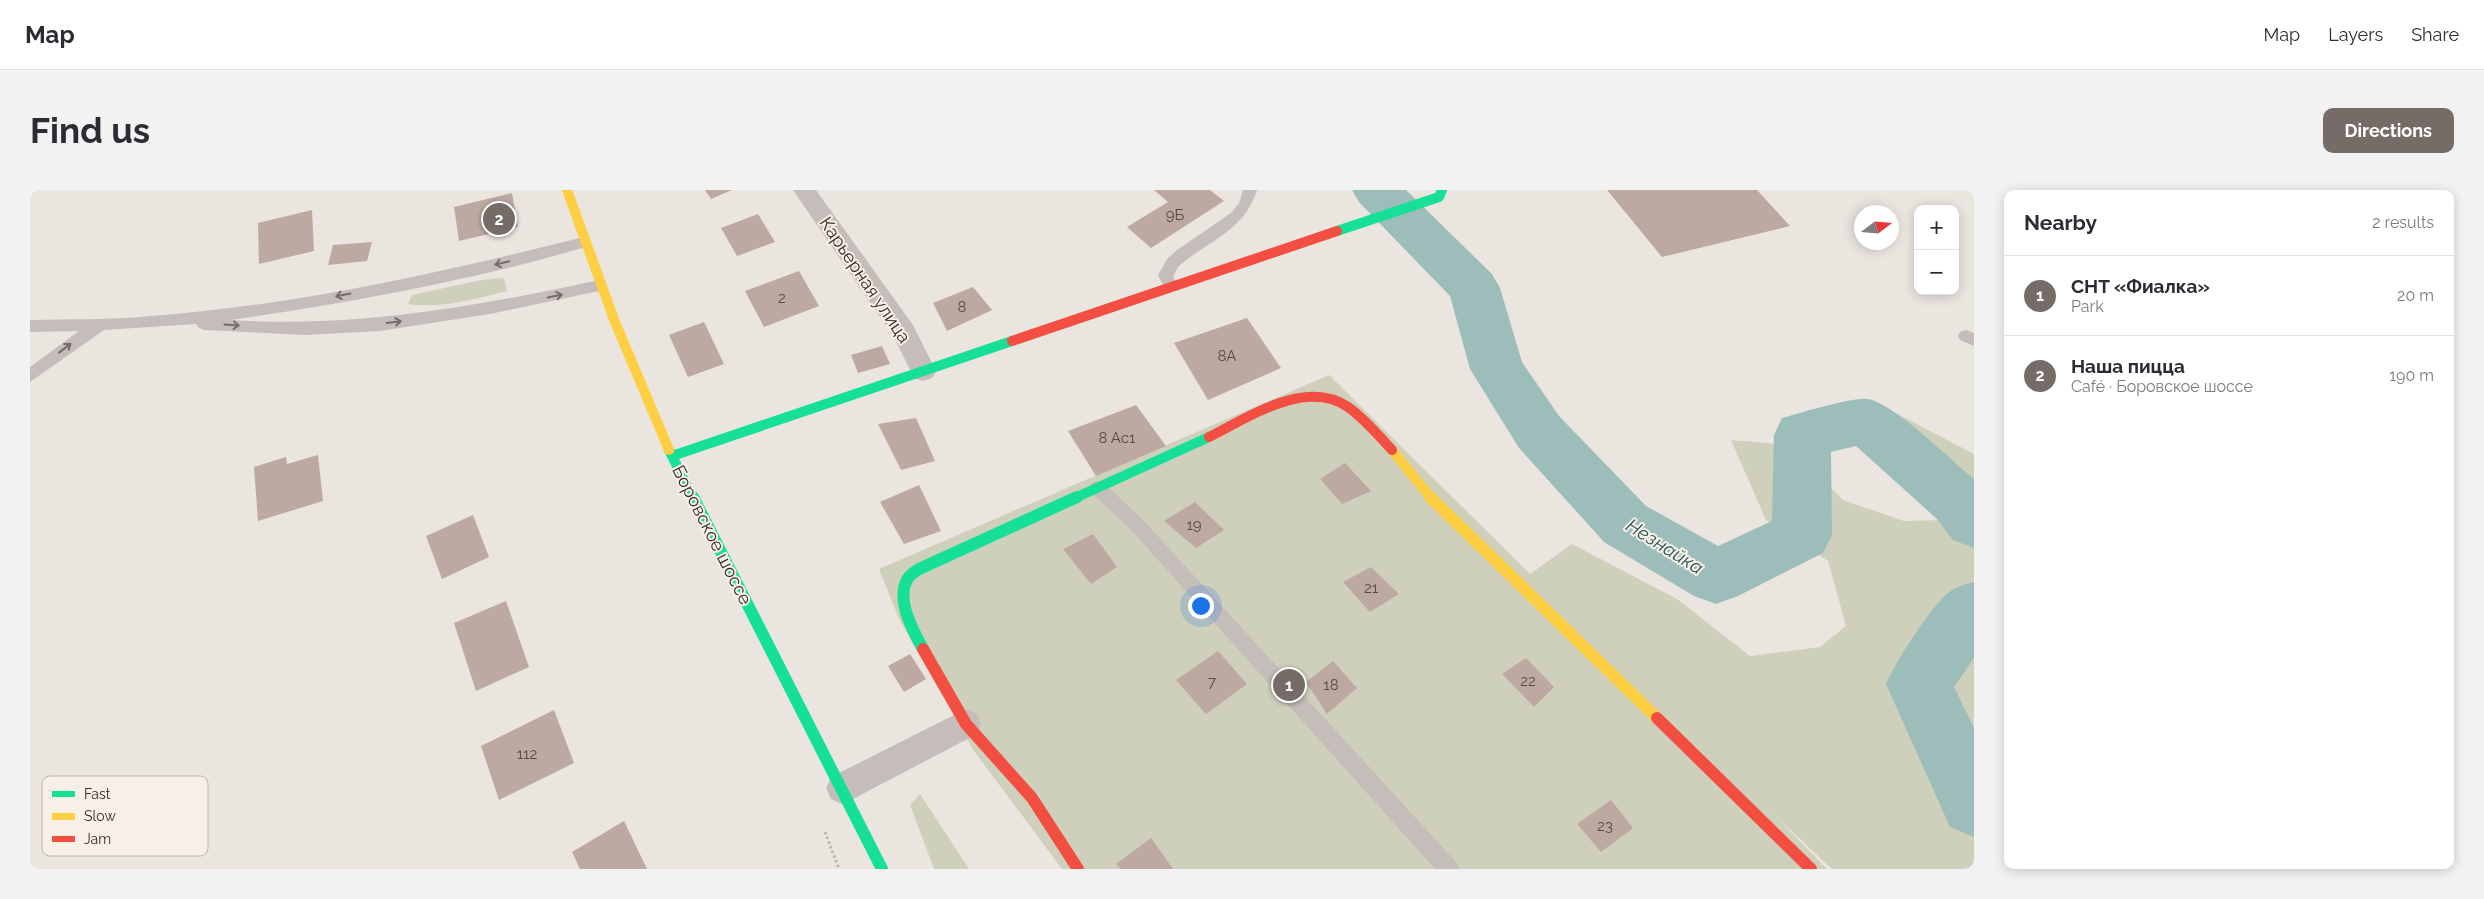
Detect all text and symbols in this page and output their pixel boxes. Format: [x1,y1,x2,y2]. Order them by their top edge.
text: Map [25,20,75,49]
text: Map [2264,24,2300,45]
text: Layers [2328,24,2383,45]
text: Share [2411,24,2459,45]
button: Directions [2323,108,2454,153]
text: Find us [30,110,150,151]
pin: 2 [483,200,515,238]
north arrow [1854,205,1899,250]
map controls [1914,205,1959,295]
button: + [1914,205,1959,250]
house number: 9Б [1166,206,1185,224]
text: Nearby [2024,210,2097,235]
street label: Карьерная улица [815,213,915,347]
text: 2 results [2372,213,2434,232]
button: − [1914,250,1959,295]
one-way arrow [495,258,511,268]
text: СНТ «Фиалка» [2071,275,2210,297]
text: 1 [2036,286,2044,305]
text: 20 m [2397,286,2434,305]
house number: 2 [778,289,786,307]
one-way arrow [336,291,352,300]
one-way arrow [546,291,562,300]
text: Park [2071,297,2104,316]
house number: 8 [958,298,967,316]
one-way arrow [386,317,402,327]
one-way arrow [224,321,240,330]
one-way arrow [59,343,72,354]
house number: 8А [1218,347,1236,365]
text: Наша пицца [2071,355,2185,377]
text: 2 [2035,366,2045,385]
text: 190 m [2389,366,2434,385]
text: Café · Боровское шоссе [2071,377,2253,396]
house number: 8 Ас1 [1099,429,1136,447]
street label: Боровское шоссе [668,462,757,608]
water label: Незнайка [1622,514,1708,578]
house number: 19 [1186,516,1202,534]
house number: 21 [1364,579,1379,597]
your location [1188,593,1214,619]
pin: 1 [1273,666,1305,704]
house number: 22 [1520,672,1536,690]
house number: 7 [1208,673,1216,691]
house number: 18 [1323,676,1339,694]
house number: 112 [517,745,538,763]
legend [42,776,208,856]
text: Fast [84,786,111,802]
text: Slow [84,808,116,824]
house number: 23 [1597,817,1613,835]
text: Jam [84,831,111,847]

